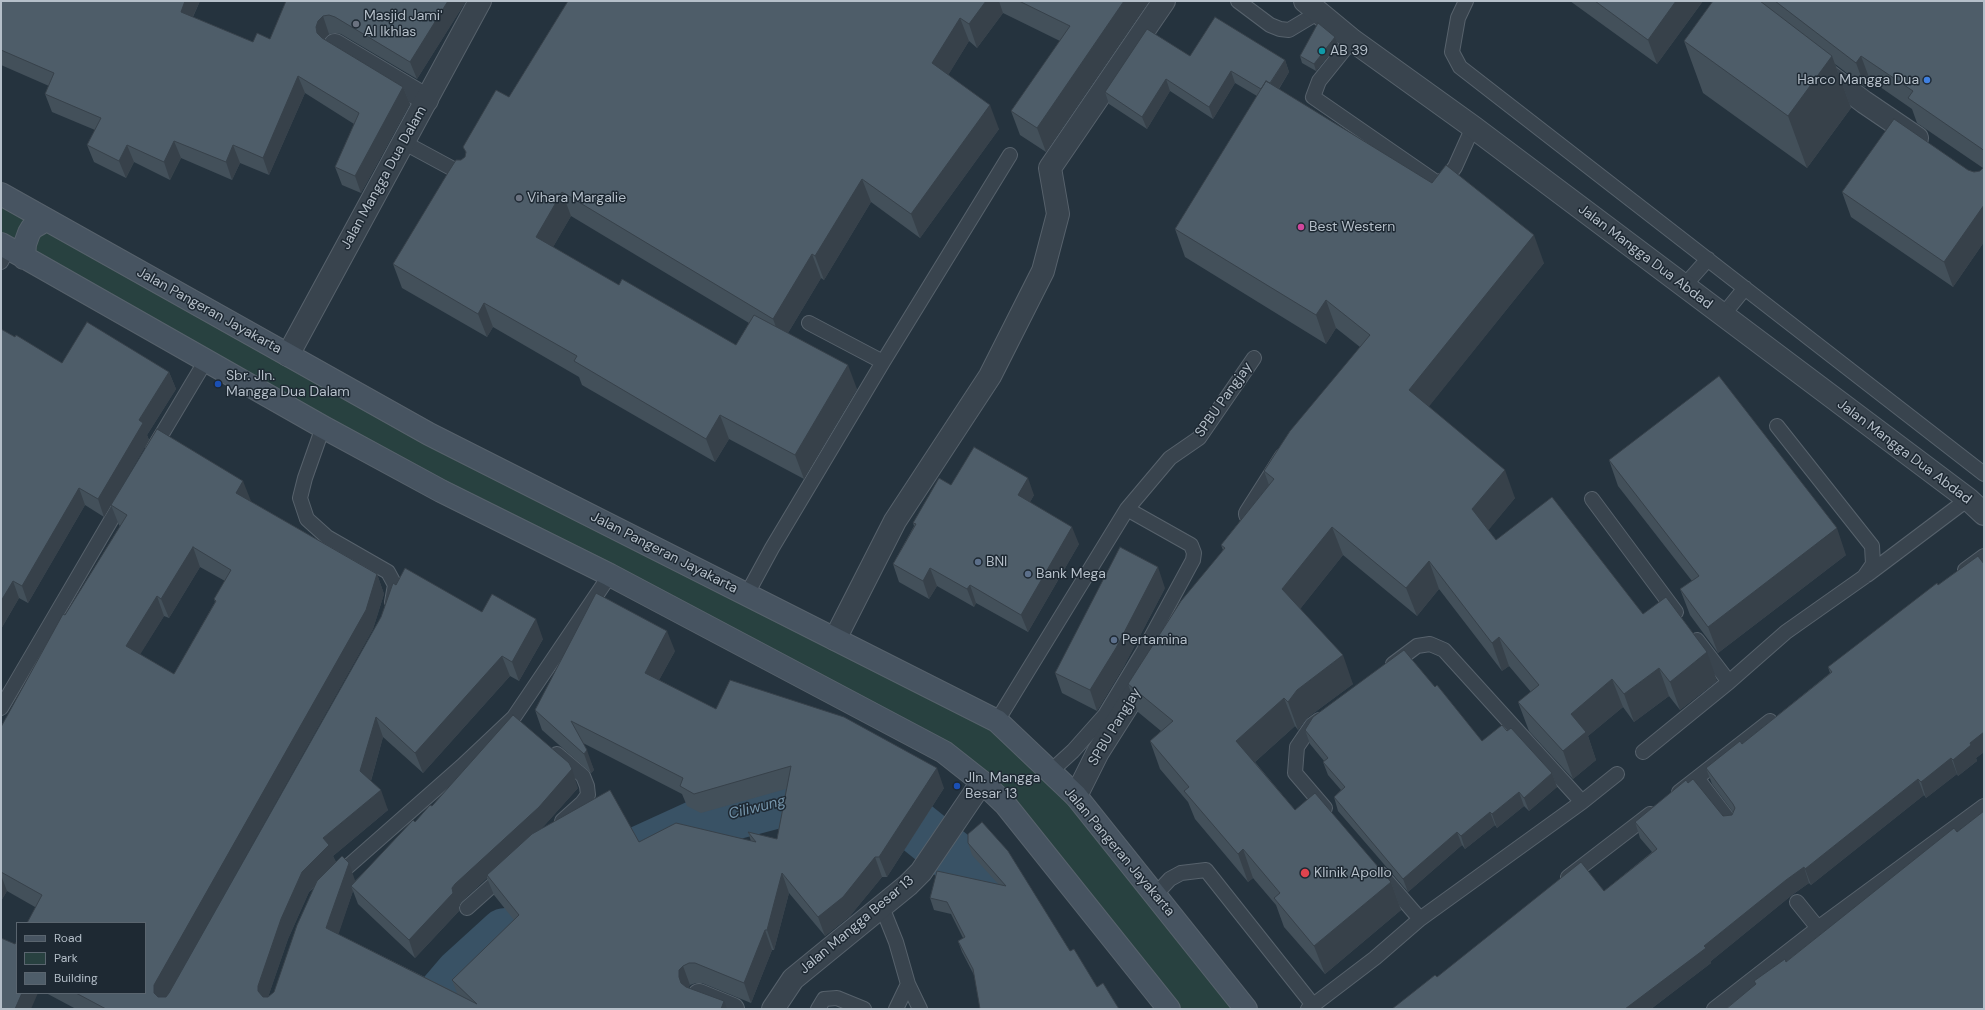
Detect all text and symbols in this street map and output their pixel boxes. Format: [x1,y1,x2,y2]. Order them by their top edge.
place label: Masjid Jami' Al Ikhlas [364,8,442,40]
marker: Masjid Jami' Al Ikhlas [351,19,361,29]
place label: AB 39 [1330,43,1368,59]
marker: AB 39 [1317,46,1327,56]
place label: Harco Mangga Dua [1797,72,1919,88]
marker: Harco Mangga Dua [1922,75,1932,85]
street label: Jalan Mangga Dua Dalam [338,104,430,252]
place label: Vihara Margalie [527,190,626,206]
marker: Vihara Margalie [514,193,524,203]
street label: Jalan Mangga Dua Abdad [1575,201,1715,313]
place label: Best Western [1309,219,1395,235]
marker: Best Western [1296,222,1306,232]
street label: Jalan Pangeran Jayakarta [134,264,284,358]
street label: SPBU Pangjay [1192,359,1256,441]
place label: Sbr. Jln. Mangga Dua Dalam [226,368,350,400]
marker: Sbr. Jln. Mangga Dua Dalam [213,379,223,389]
street label: Jalan Mangga Dua Abdad [1834,396,1974,508]
street label: Jalan Pangeran Jayakarta [588,509,740,597]
place label: BNI [986,554,1007,570]
marker: BNI [973,557,983,567]
place label: Bank Mega [1036,566,1106,582]
marker: Bank Mega [1023,569,1033,579]
place label: Pertamina [1122,632,1187,648]
marker: Pertamina [1109,635,1119,645]
street label: SPBU Pangjay [1085,685,1145,769]
place label: Jln. Mangga Besar 13 [965,770,1040,802]
marker: Jln. Mangga Besar 13 [952,781,962,791]
street label: Jalan Pangeran Jayakarta [1060,784,1178,920]
water label: Ciliwung [727,792,787,824]
place label: Klinik Apollo [1314,865,1392,881]
marker: Klinik Apollo [1299,867,1311,879]
street label: Jalan Mangga Besar 13 [796,872,918,978]
legend [16,922,146,994]
text: Road [54,930,82,946]
text: Park [54,950,78,966]
text: Building [54,970,98,986]

